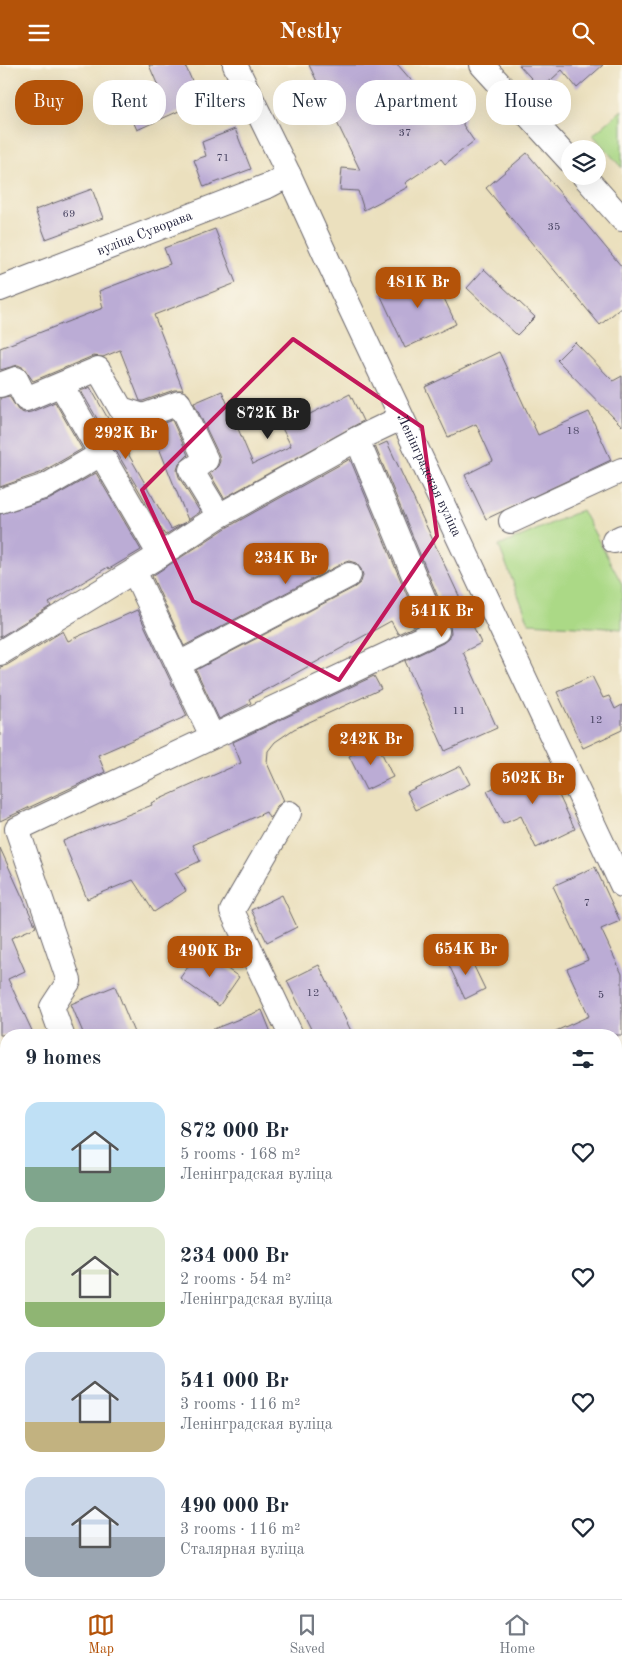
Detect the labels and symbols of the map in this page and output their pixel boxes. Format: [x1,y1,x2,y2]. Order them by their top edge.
house number: 37 [399,128,411,139]
house number: 71 [217,153,229,164]
house number: 69 [63,209,75,220]
street label: вуліца Суворава [95,209,194,258]
house number: 35 [548,222,560,233]
pin: 481K Br [372,267,464,309]
pin: 872K Br [222,397,314,440]
street label: Ленінградская вуліца [394,412,464,539]
pin: 292K Br [80,417,172,460]
house number: 18 [567,426,579,437]
pin: 234K Br [240,543,332,585]
pin: 541K Br [396,595,488,638]
house number: 11 [453,706,465,717]
house number: 12 [590,715,602,726]
pin: 242K Br [325,723,417,766]
pin: 502K Br [487,763,579,805]
house number: 7 [584,898,590,909]
pin: 654K Br [420,933,512,976]
pin: 490K Br [164,935,256,978]
house number: 12 [307,988,319,999]
house number: 5 [598,990,604,1001]

